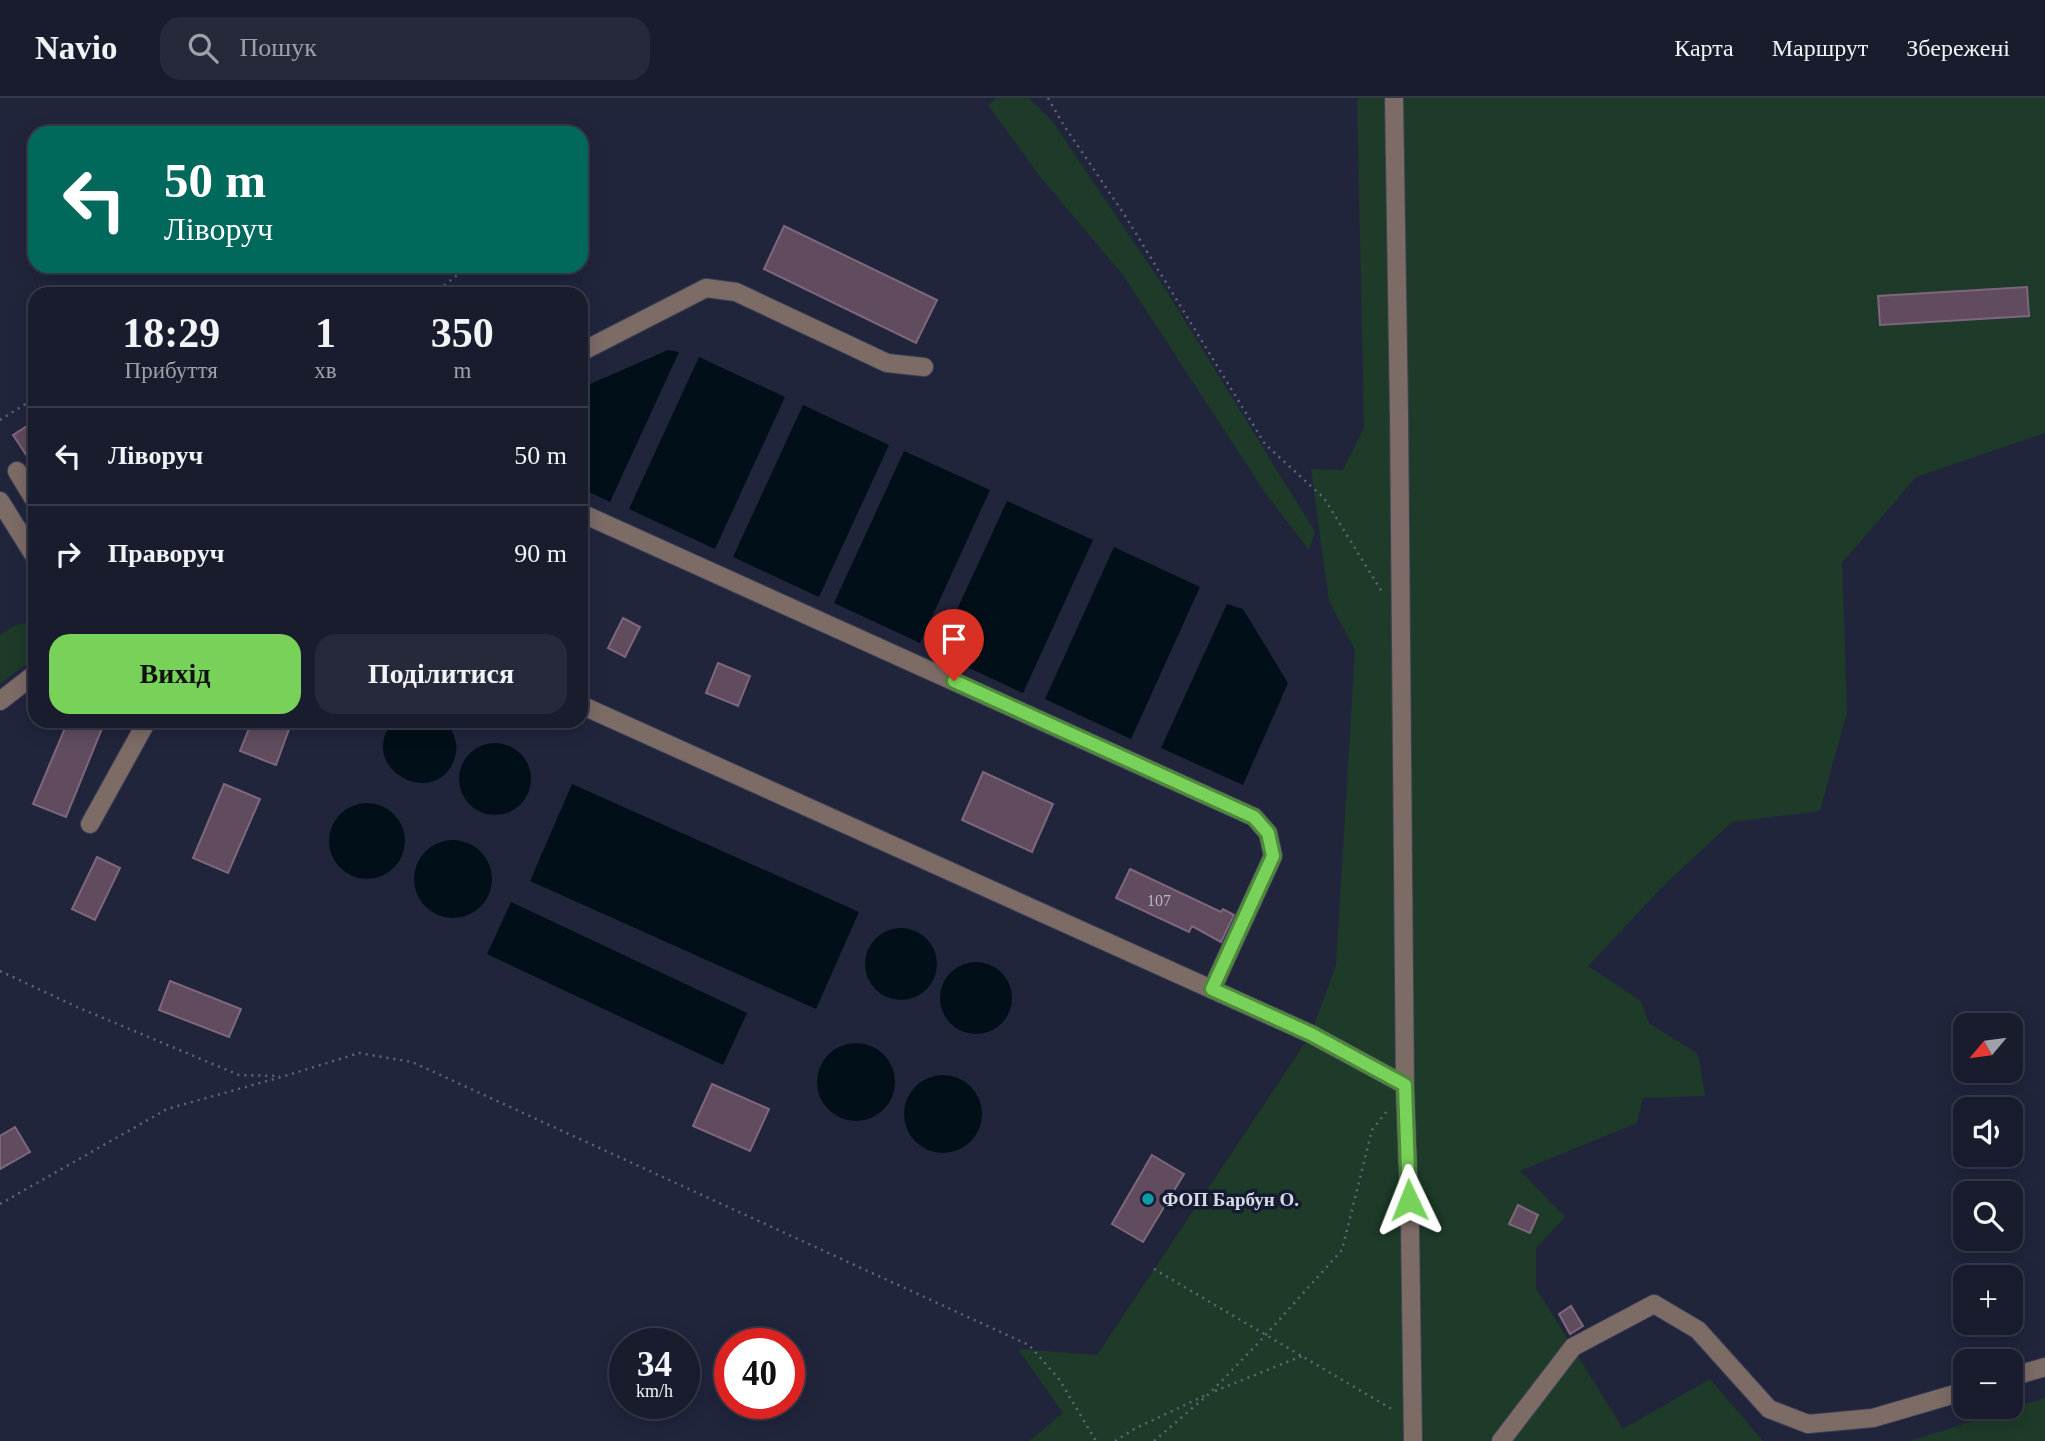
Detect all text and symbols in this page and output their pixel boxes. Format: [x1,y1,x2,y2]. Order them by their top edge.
search box [160,17,650,80]
icon: search [184,29,222,67]
text: Navio [35,30,118,66]
text: Пошук [240,33,317,62]
text: Карта [1674,35,1734,61]
text: Маршрут [1772,35,1868,61]
text: Збережені [1906,35,2010,61]
text: 50 m [164,153,266,208]
icon: left [49,154,140,245]
text: Ліворуч [164,211,273,247]
text: 18:29 [122,310,220,356]
text: 1 [315,310,336,356]
text: 350 [431,310,494,356]
text: Прибуття [125,358,218,383]
text: хв [314,358,337,383]
text: m [453,358,471,383]
icon: left [49,437,87,475]
text: Ліворуч [108,441,203,470]
text: 50 m [514,441,567,470]
icon: right [49,535,87,573]
text: Праворуч [108,539,224,568]
text: 90 m [514,539,567,568]
pin [924,609,984,681]
icon: arrive [935,620,973,658]
button: Вихід [49,634,301,714]
button: Поділитися [315,634,567,714]
house number: 107 [1147,892,1171,909]
north arrow [1953,1013,2023,1083]
map controls [1953,1013,2023,1419]
button: sound [1953,1097,2023,1167]
position arrow [1372,1163,1446,1237]
button: search [1953,1181,2023,1251]
place label: ФОП Барбун О. [1162,1189,1299,1210]
marker: ФОП Барбун О. [1140,1191,1156,1207]
button: + [1953,1265,2023,1335]
speed limit sign: 40 [714,1328,805,1419]
text: 34 [637,1345,672,1384]
button: − [1953,1349,2023,1419]
text: km/h [636,1381,673,1401]

